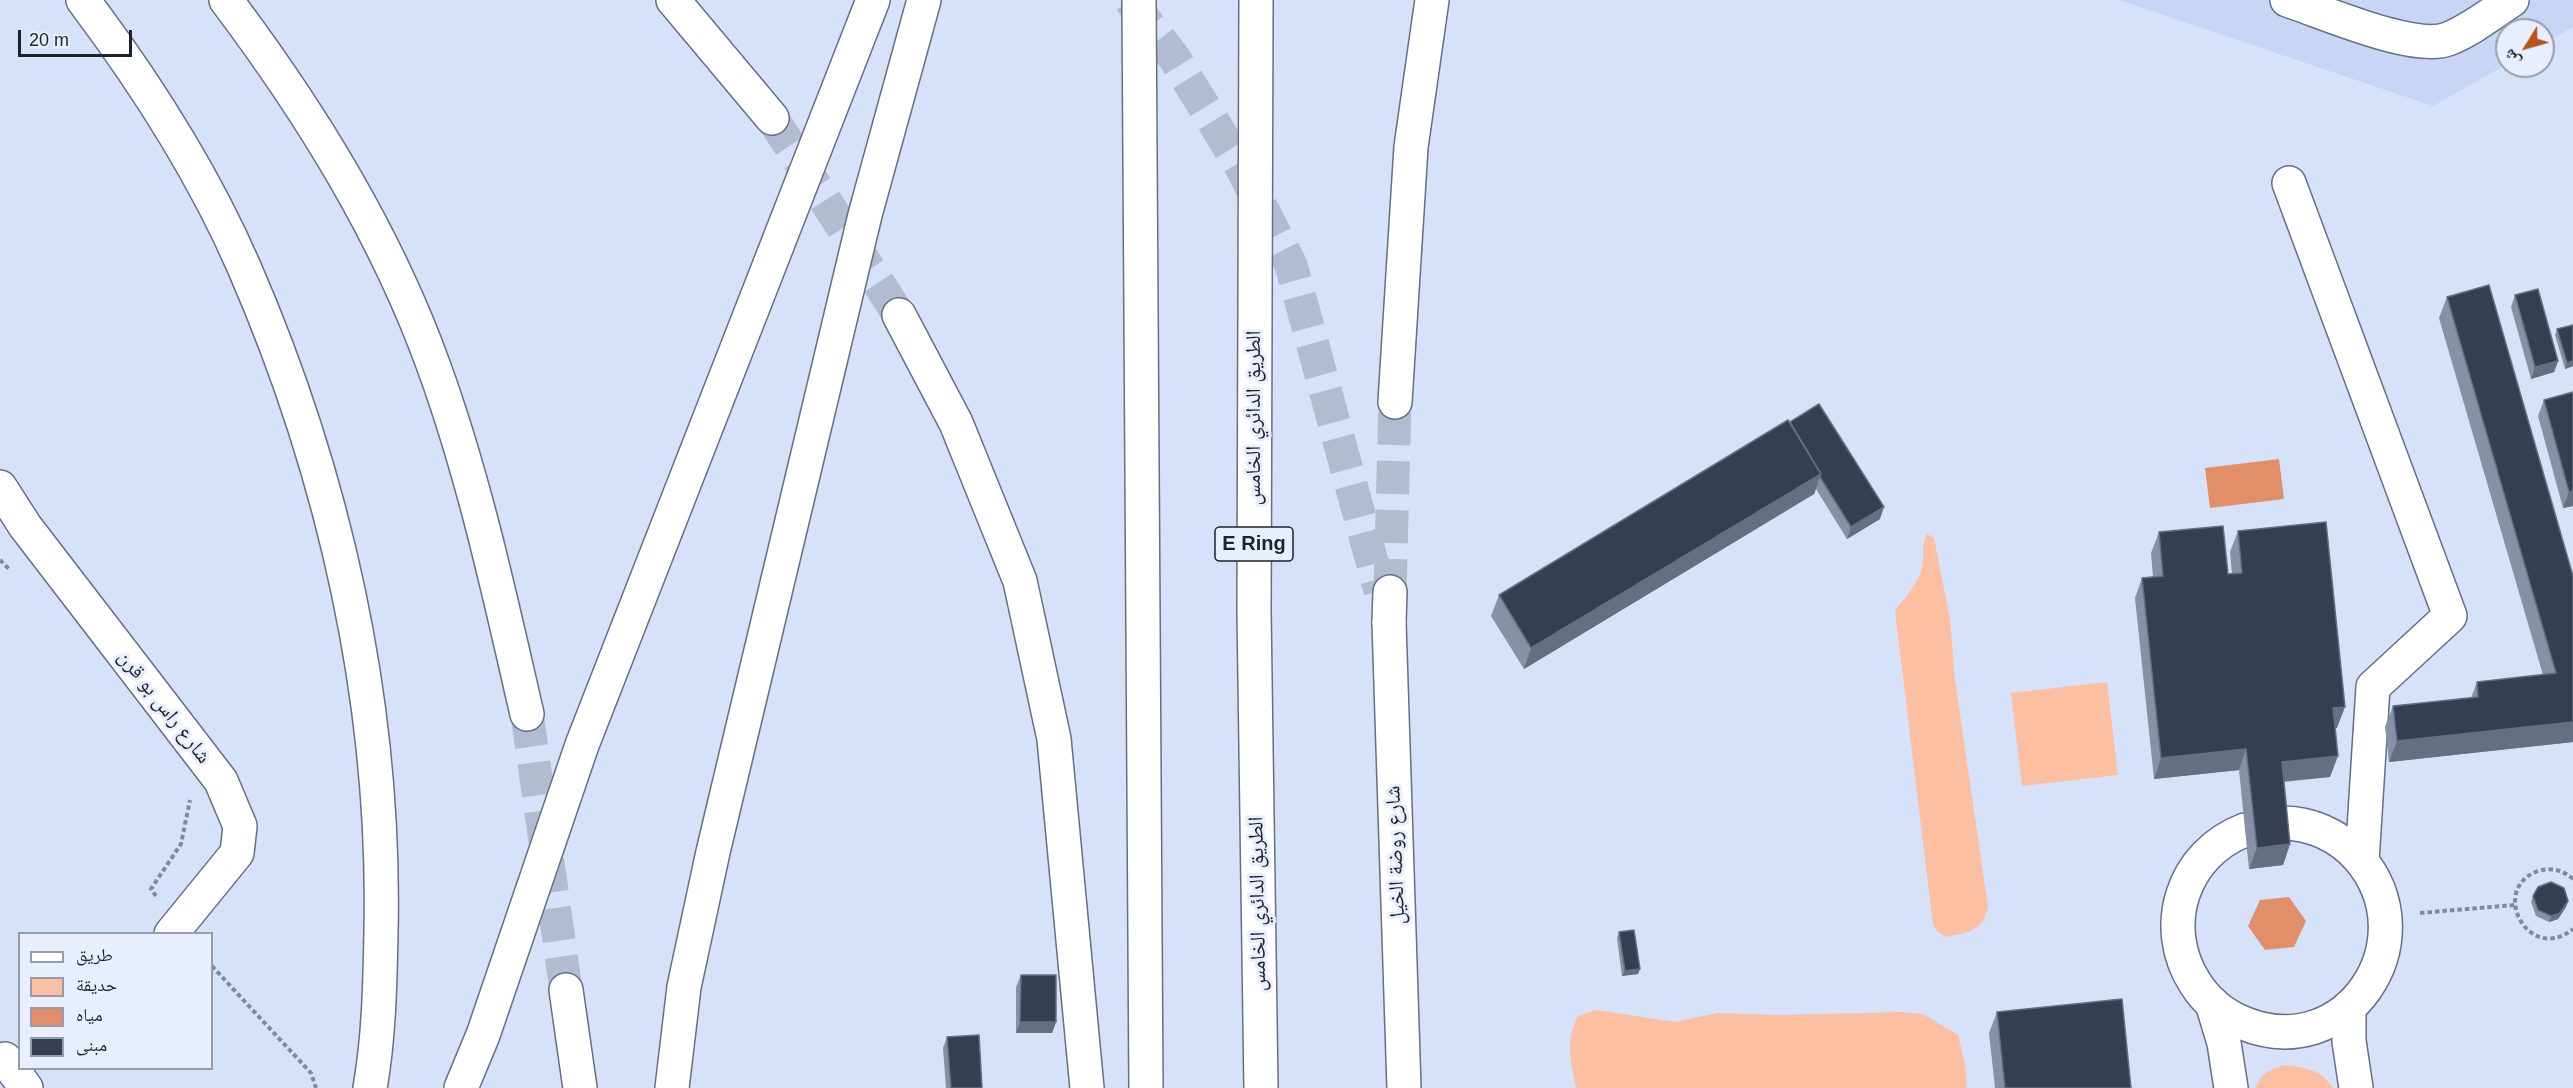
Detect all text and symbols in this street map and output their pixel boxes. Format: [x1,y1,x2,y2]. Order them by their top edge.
scale bar [21,18,135,56]
north arrow [2495,18,2555,78]
text: 20 m [29,30,69,50]
text: ش [2500,46,2524,70]
street label: الطريق الدائري الخامس [1241,331,1267,505]
road number: E Ring [1215,527,1293,561]
street label: شارع راس بو قرن [112,645,216,769]
street label: شارع روضة الخيل [1381,785,1411,925]
street label: الطريق الدائري الخامس [1244,816,1272,992]
legend [18,932,213,1070]
text: طريق [76,945,113,965]
text: حديقة [76,975,117,995]
text: مياه [76,1005,103,1025]
text: مبنى [76,1035,107,1055]

